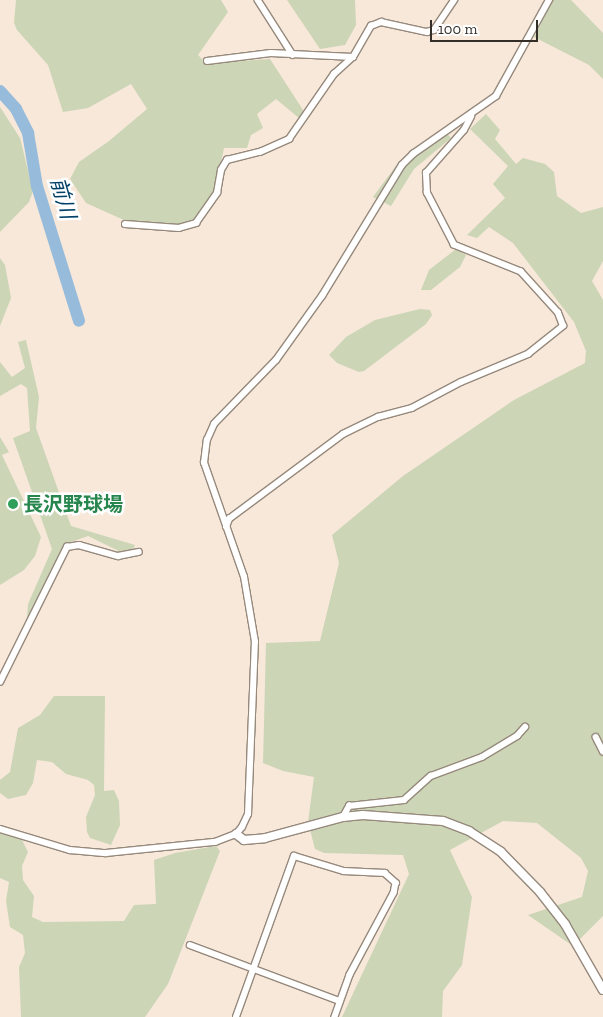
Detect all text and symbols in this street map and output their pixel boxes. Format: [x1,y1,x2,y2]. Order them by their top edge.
scale bar [433,10,540,42]
text: 100 m [438,20,477,38]
water label: 前川 [45,174,81,222]
place label: 長沢野球場 [23,492,123,516]
marker: 長沢野球場 [7,498,19,510]

